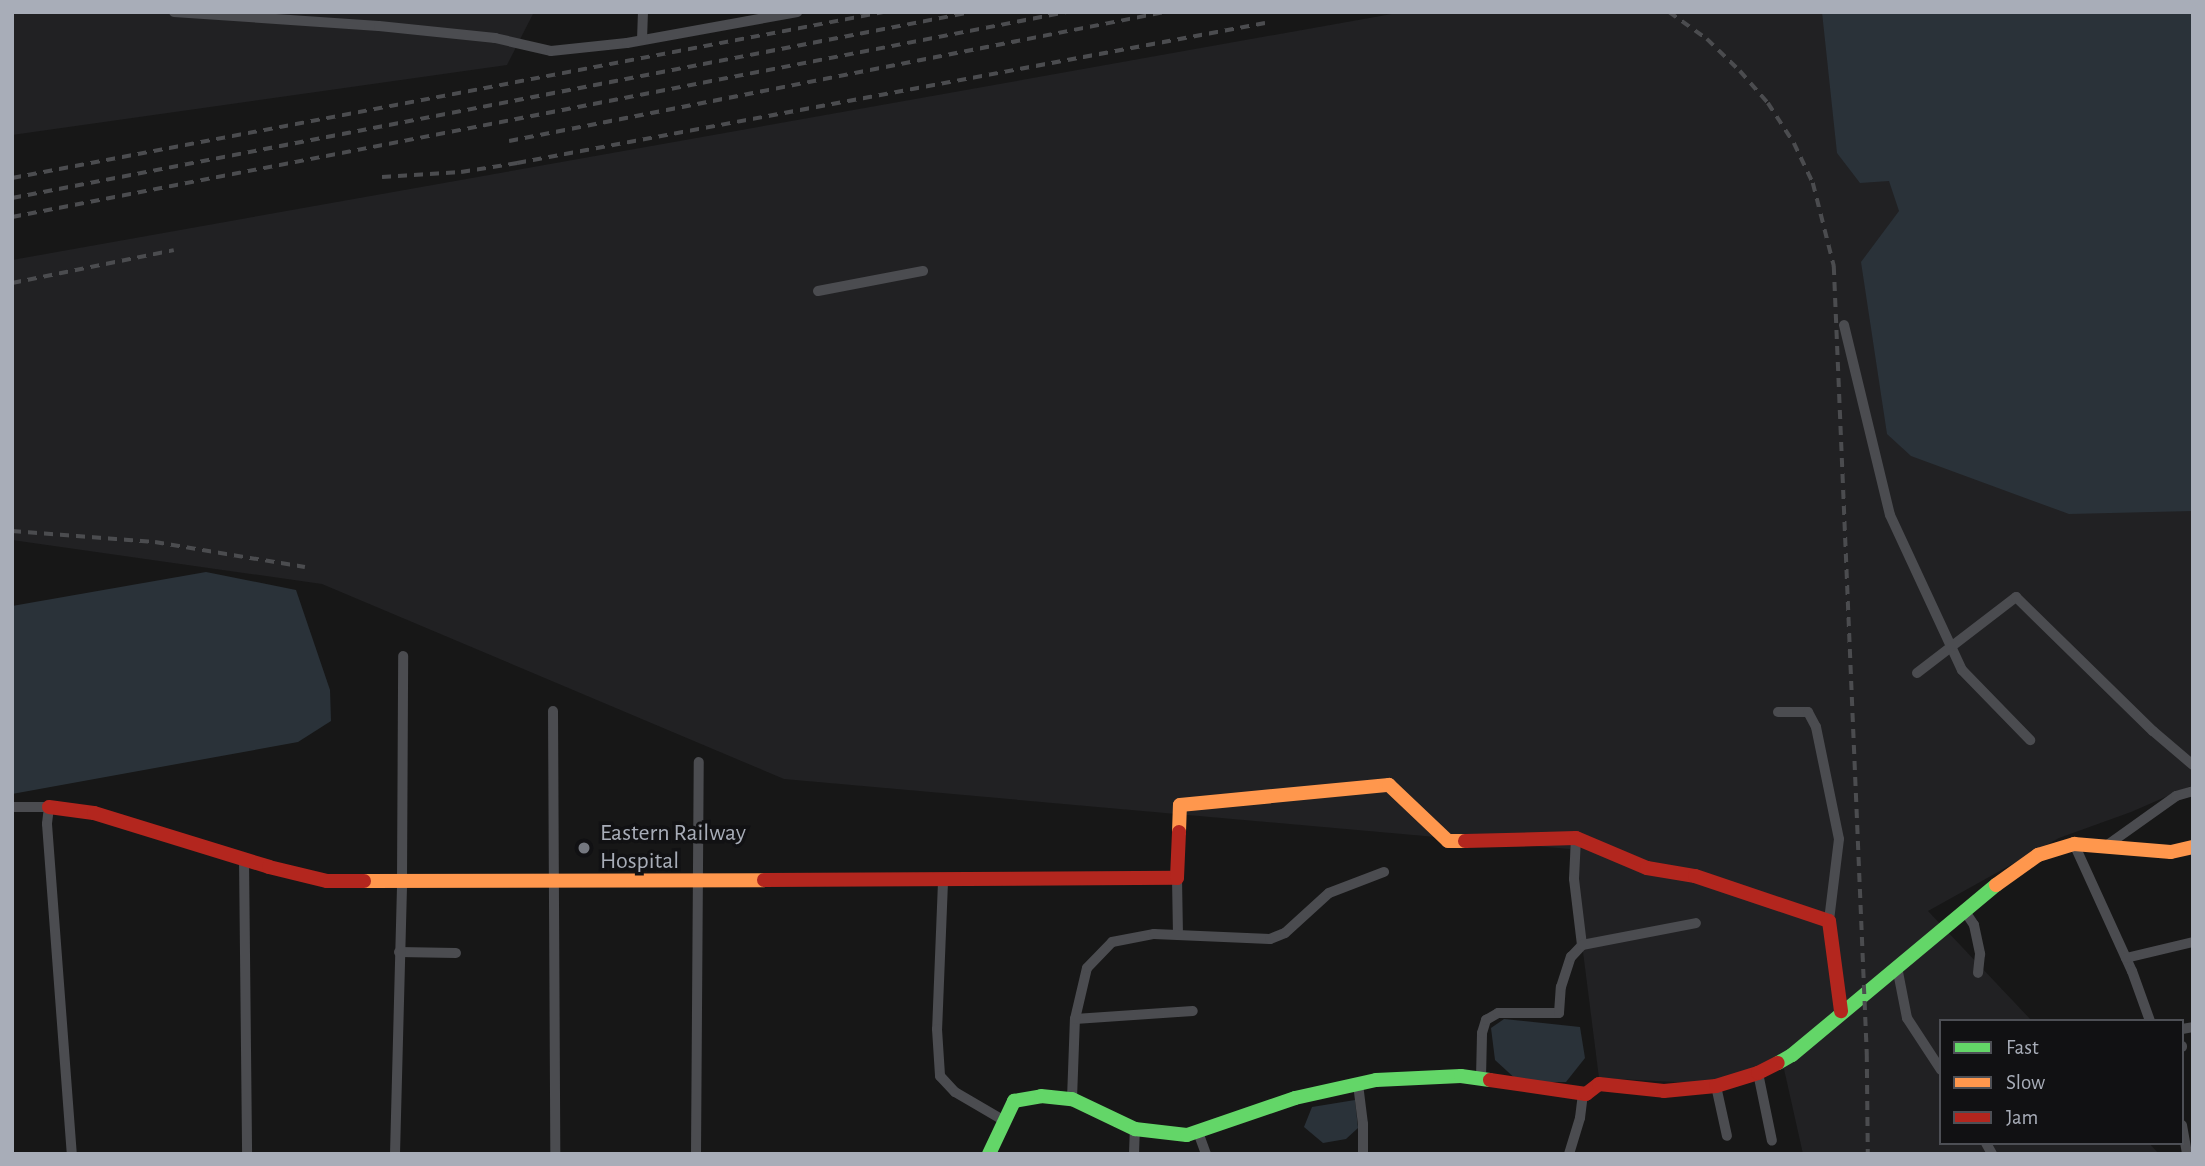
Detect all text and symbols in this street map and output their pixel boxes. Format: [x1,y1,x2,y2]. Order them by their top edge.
place label: Eastern Railway Hospital [600,820,746,876]
marker: Eastern Railway Hospital [574,838,594,858]
legend [1939,1019,2184,1145]
text: Fast [2006,1037,2039,1058]
text: Slow [2006,1072,2045,1093]
text: Jam [2006,1107,2038,1128]

